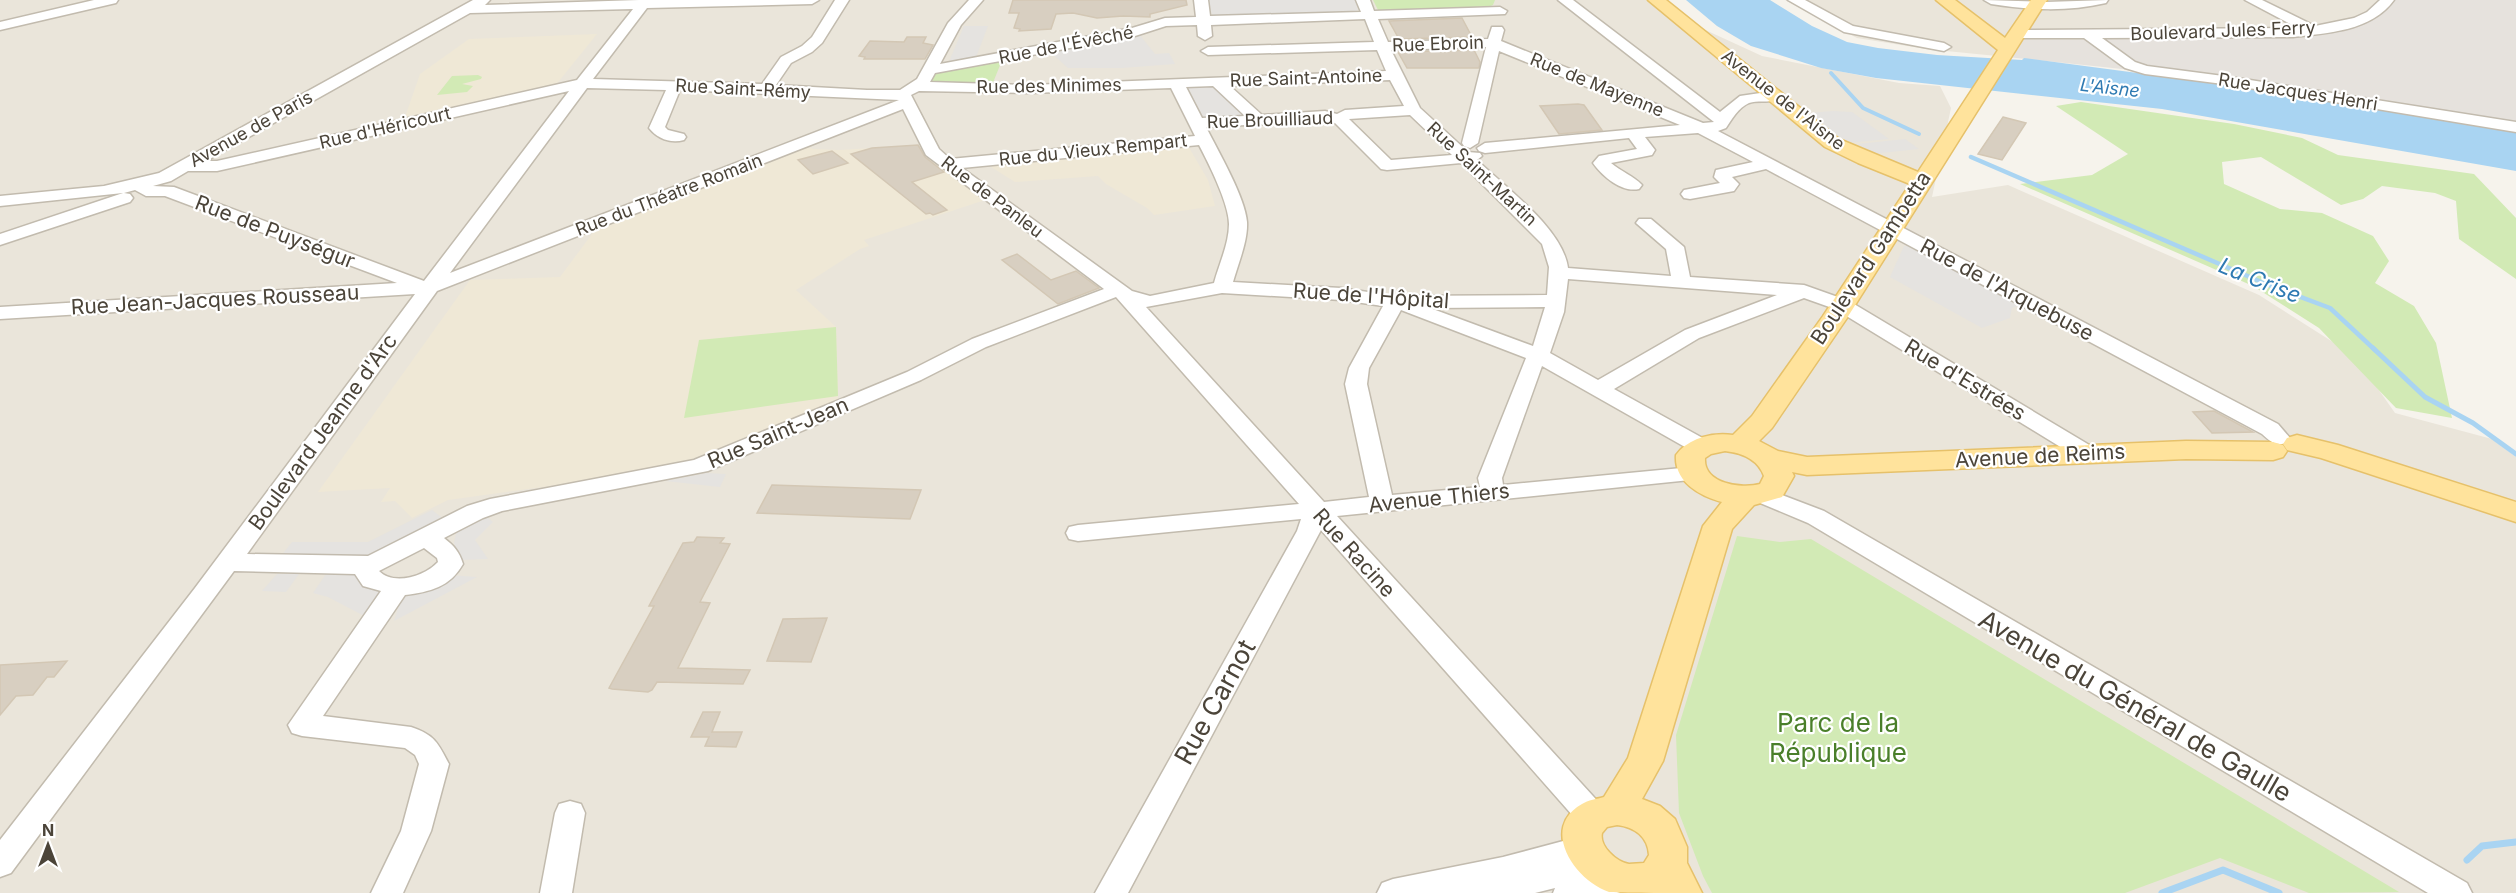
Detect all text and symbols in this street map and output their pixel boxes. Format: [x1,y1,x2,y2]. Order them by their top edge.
street label: Boulevard Jules Ferry [2130,17,2316,44]
street label: Rue de l'Évêché [997,20,1135,68]
street label: Rue Ebroin [1392,31,1484,56]
street label: Avenue de l'Aisne [1717,45,1849,154]
street label: Rue de Mayenne [1527,48,1667,121]
street label: Rue Saint-Antoine [1229,64,1383,91]
street label: Rue Jacques Henri [2217,69,2379,114]
street label: Rue Saint-Rémy [675,74,811,103]
street label: Rue des Minimes [976,74,1122,97]
water label: L'Aisne [2079,74,2141,101]
street label: Avenue de Paris [186,86,316,171]
street label: Rue d'Héricourt [317,102,453,153]
street label: Rue Brouilliaud [1206,107,1334,132]
street label: Rue Saint-Martin [1423,117,1542,230]
street label: Rue du Vieux Rempart [998,129,1188,170]
street label: Rue du Théatre Romain [572,149,765,240]
street label: Rue de Panleu [937,151,1047,242]
street label: Boulevard Gambetta [1805,166,1936,349]
street label: Rue de Puységur [192,190,359,274]
street label: Rue de l'Arquebuse [1916,233,2098,346]
water label: La Crise [2215,252,2305,308]
street label: Rue de l'Hôpital [1292,278,1450,313]
street label: Rue Jean-Jacques Rousseau [70,279,360,320]
street label: Boulevard Jeanne d'Arc [243,329,402,535]
street label: Rue d'Estrées [1900,334,2030,426]
street label: Rue Saint-Jean [704,392,852,473]
street label: Avenue de Reims [1954,439,2126,472]
street label: Avenue Thiers [1367,478,1511,517]
street label: Rue Racine [1308,503,1401,602]
street label: Avenue du Général de Gaulle [1973,603,2297,808]
street label: Rue Carnot [1168,634,1262,770]
park label: Parc de la République [1769,707,1907,768]
north arrow [18,815,78,875]
text: N [42,820,54,840]

